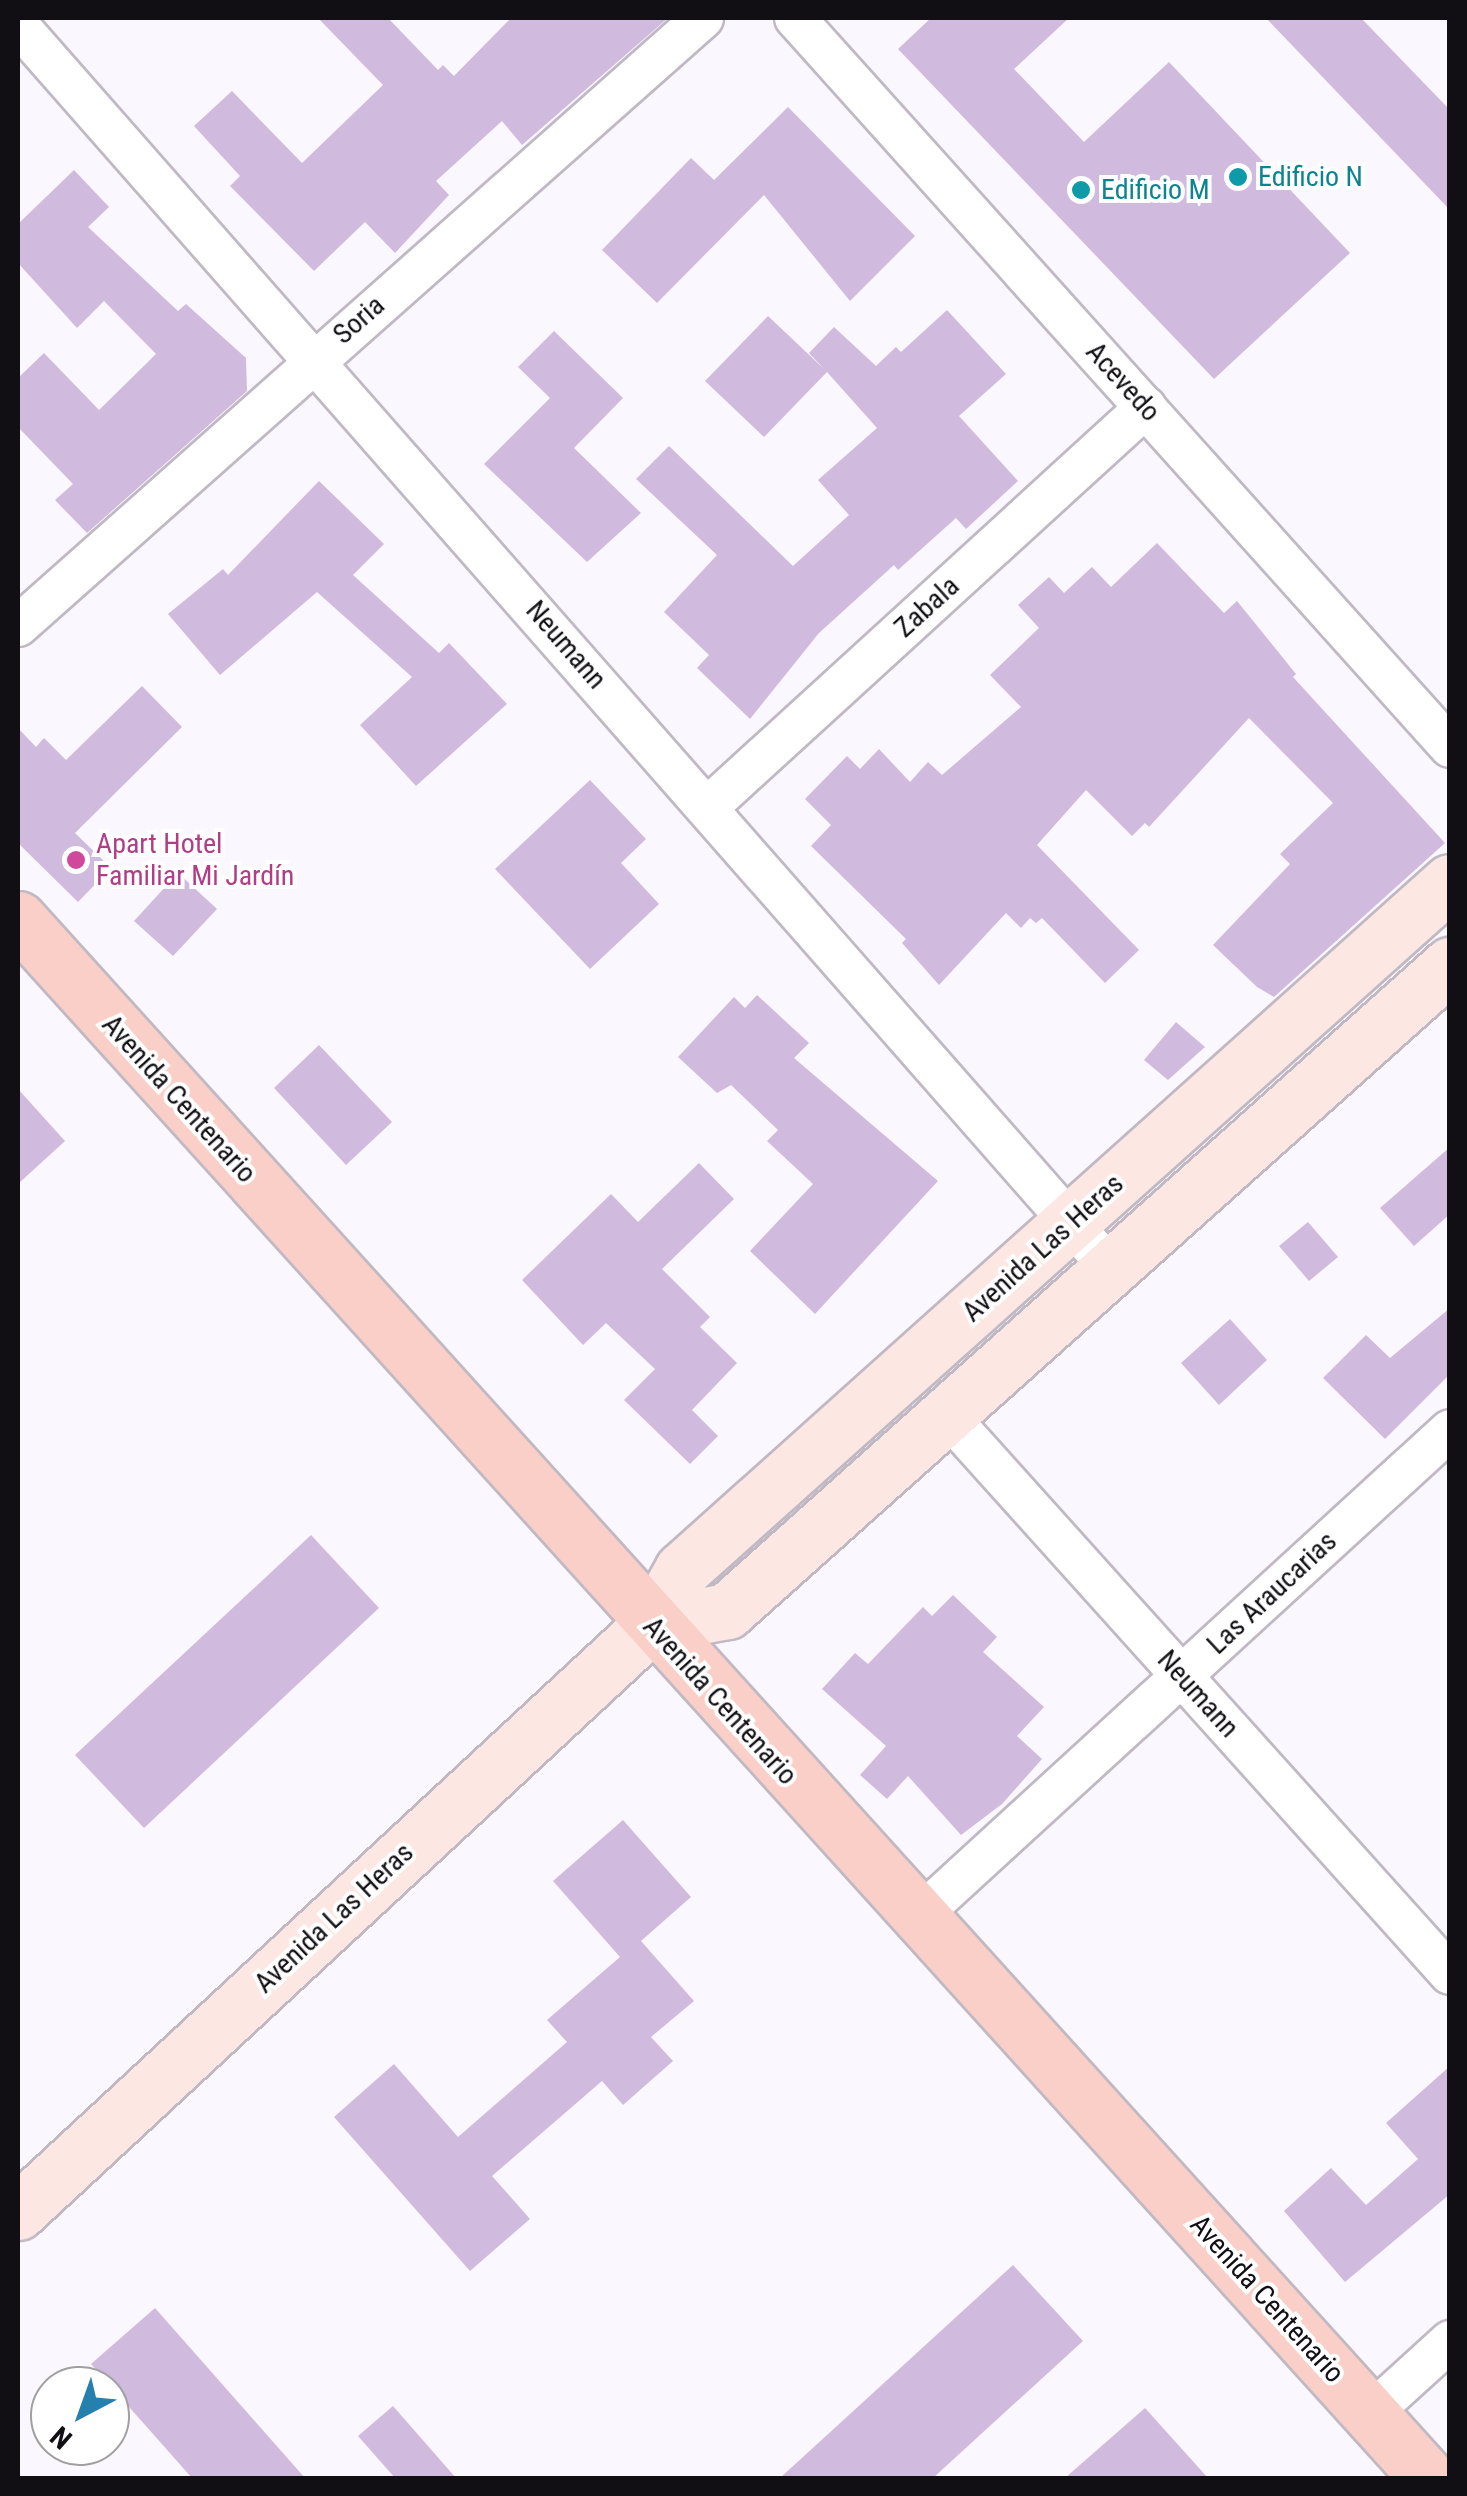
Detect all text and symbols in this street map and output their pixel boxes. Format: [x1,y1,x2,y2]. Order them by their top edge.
place label: Edificio N [1258,160,1363,194]
marker: Edificio N [1227,166,1249,188]
place label: Edificio M [1101,173,1210,207]
marker: Edificio M [1070,179,1092,201]
street label: Soria [326,289,392,351]
street label: Acevedo [1079,335,1167,429]
street label: Zabala [888,569,966,645]
street label: Neumann [519,594,613,696]
place label: Apart Hotel Familiar Mi Jardín [96,827,294,893]
marker: Apart Hotel Familiar Mi Jardín [65,849,87,871]
street label: Avenida Centenario [95,1008,263,1190]
street label: Avenida Las Heras [956,1167,1130,1329]
street label: Las Araucarias [1200,1525,1344,1661]
street label: Avenida Centenario [636,1610,804,1792]
street label: Neumann [1150,1644,1246,1744]
street label: Avenida Las Heras [248,1836,420,2000]
street label: Avenida Centenario [1183,2208,1351,2390]
north arrow [30,2366,130,2466]
text: N [44,2419,79,2456]

